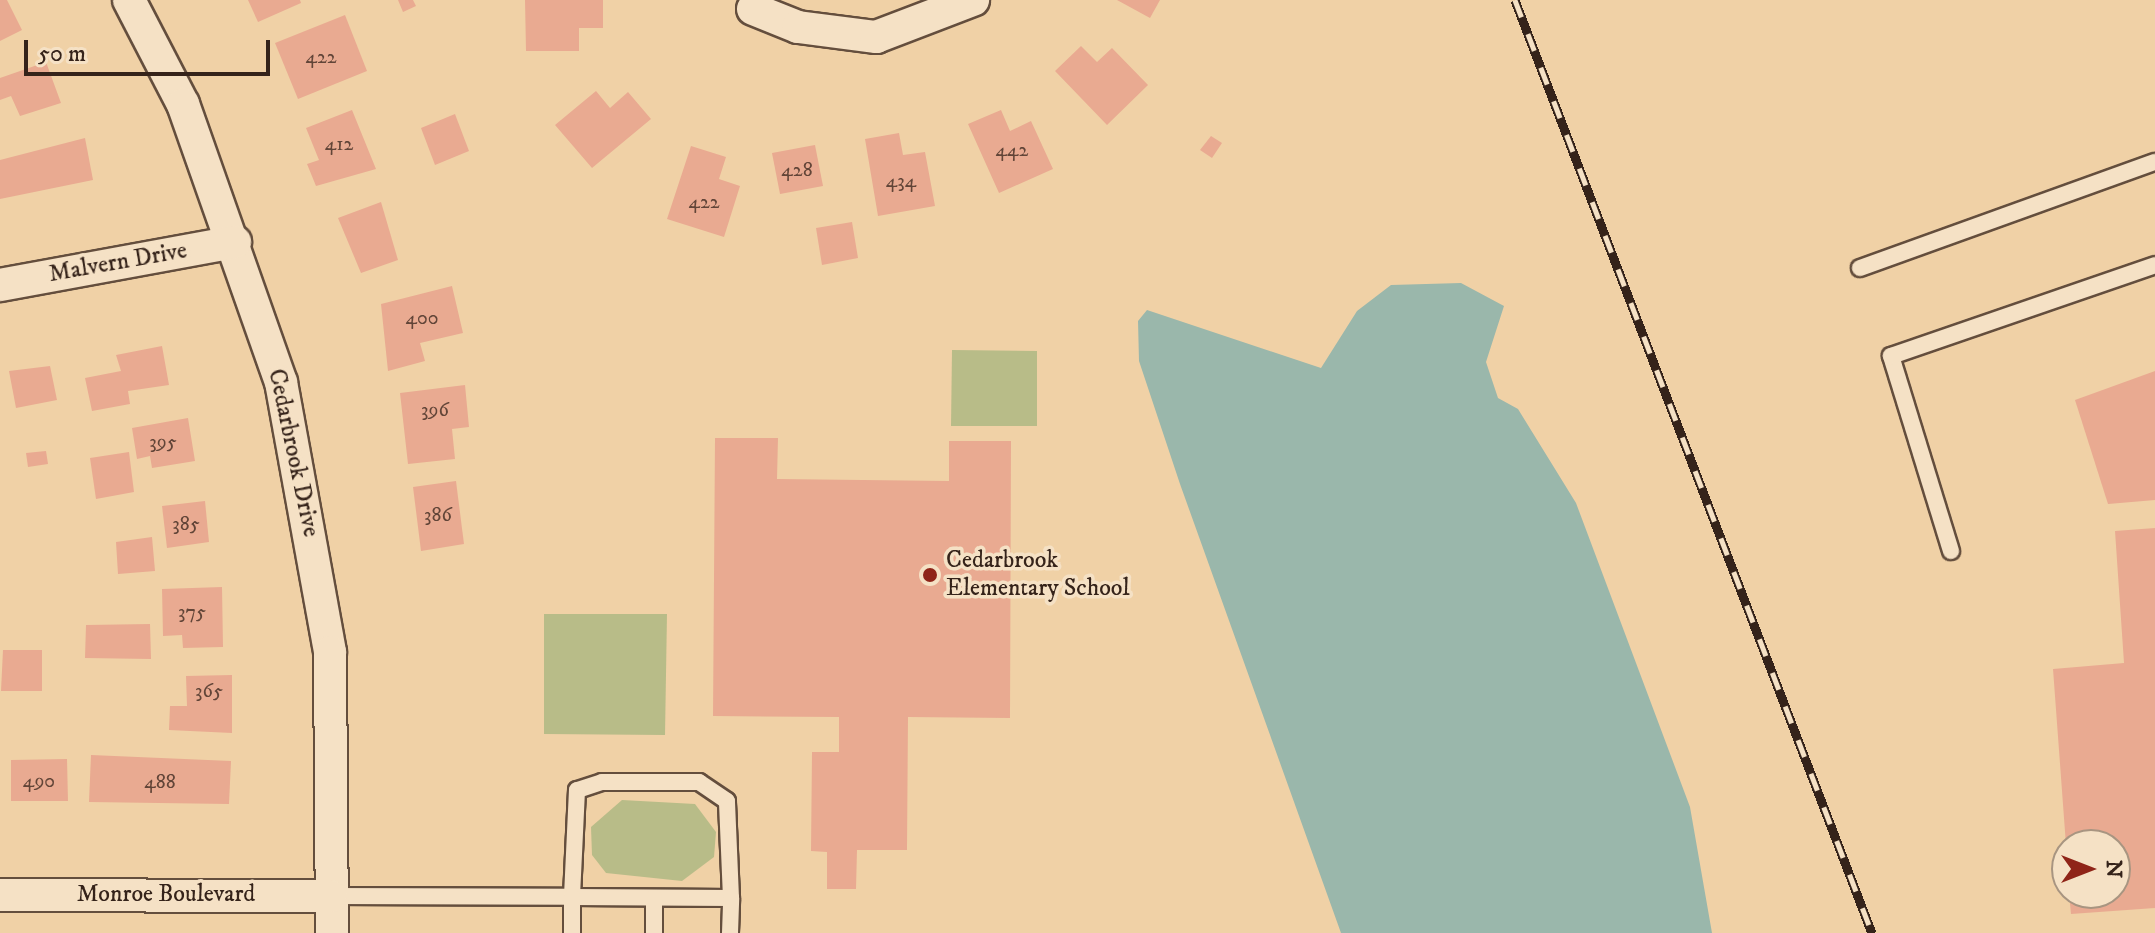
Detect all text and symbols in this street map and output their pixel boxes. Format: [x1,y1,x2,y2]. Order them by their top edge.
scale bar [28,24,274,74]
text: 50 m [38,39,86,69]
house number: 422 [305,45,337,69]
house number: 412 [325,132,353,156]
house number: 442 [996,138,1028,162]
house number: 428 [781,158,813,182]
house number: 434 [886,169,916,193]
house number: 422 [688,190,720,214]
street label: Malvern Drive [47,237,189,289]
house number: 400 [405,306,439,330]
street label: Cedarbrook Drive [261,366,325,540]
house number: 396 [421,398,449,422]
house number: 395 [149,430,177,454]
house number: 386 [424,503,452,527]
house number: 385 [172,512,200,536]
place label: Cedarbrook Elementary School [946,547,1130,603]
marker: Cedarbrook Elementary School [921,566,939,584]
house number: 375 [178,600,206,624]
house number: 365 [195,679,223,703]
house number: 490 [23,769,55,793]
house number: 488 [144,770,176,794]
north arrow [2051,829,2131,909]
text: N [2100,860,2127,878]
street label: Monroe Boulevard [77,881,255,909]

